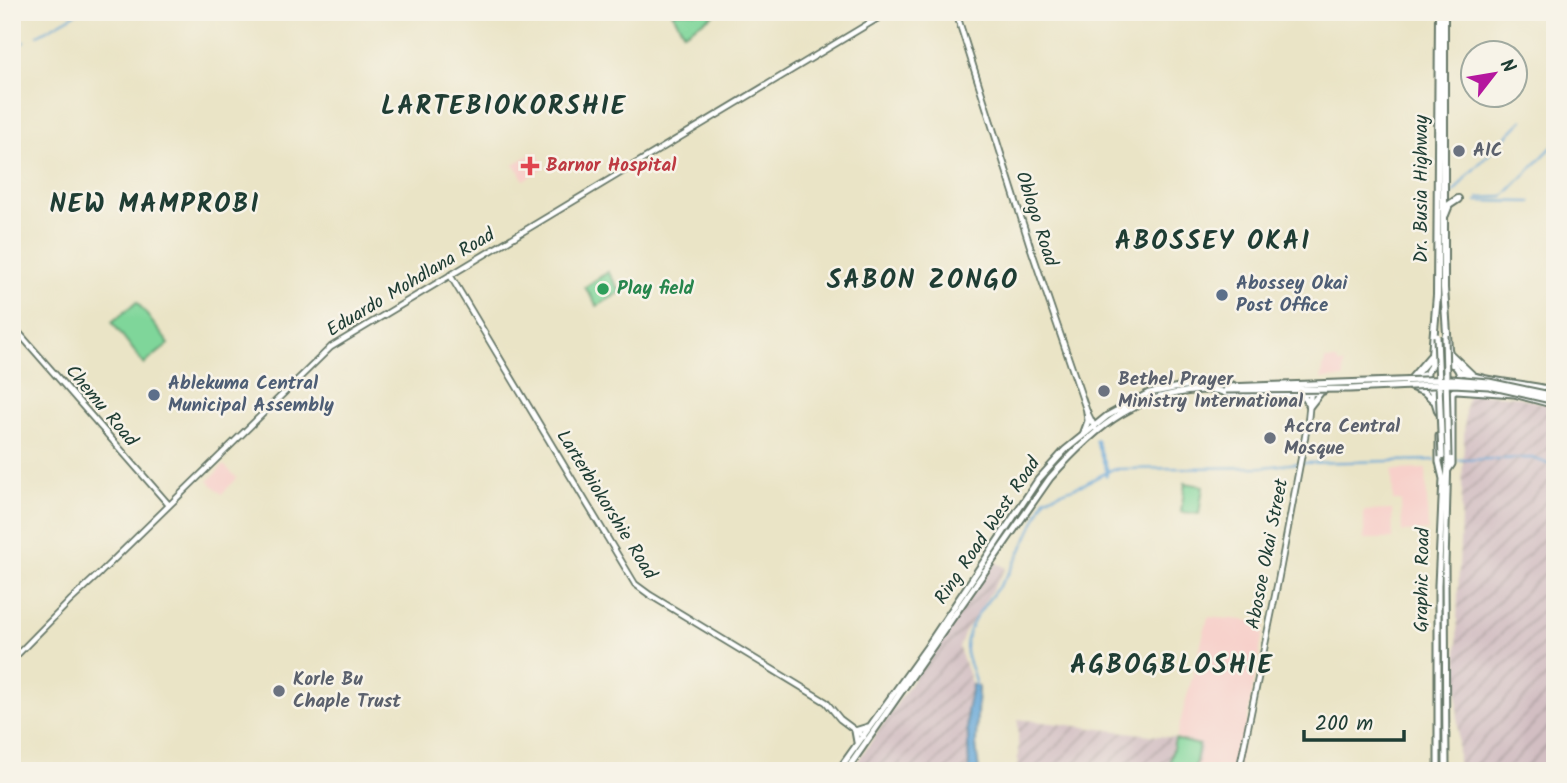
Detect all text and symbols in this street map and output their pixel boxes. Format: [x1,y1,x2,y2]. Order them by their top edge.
north arrow [1458,38,1528,108]
text: N [1491,53,1523,79]
district label: LARTEBIOKORSHIE [381,86,627,128]
street label: Dr. Busia Highway [1407,114,1437,263]
place label: AIC [1473,136,1503,166]
marker: AIC [1451,143,1467,159]
place label: Barnor Hospital [546,151,677,181]
marker: Barnor Hospital [520,156,540,176]
street label: Oblogo Road [1007,168,1066,271]
district label: NEW MAMPROBI [49,184,261,226]
street label: Eduardo Mohdlana Road [321,220,502,345]
district label: ABOSSEY OKAI [1115,221,1311,263]
district label: SABON ZONGO [827,260,1019,302]
place label: Abossey Okai Post Office [1236,269,1348,321]
place label: Play field [617,274,695,304]
marker: Play field [595,281,611,297]
marker: Abossey Okai Post Office [1214,287,1230,303]
street label: Chemu Road [57,358,145,454]
place label: Bethel Prayer Ministry International [1118,365,1304,417]
place label: Ablekuma Central Municipal Assembly [168,369,334,421]
marker: Bethel Prayer Ministry International [1096,383,1112,399]
marker: Ablekuma Central Municipal Assembly [146,387,162,403]
place label: Accra Central Mosque [1284,412,1401,464]
street label: Larterbiokorshie Road [548,424,664,586]
marker: Accra Central Mosque [1262,430,1278,446]
street label: Ring Road West Road [927,451,1049,611]
street label: Abosoe Okai Street [1239,476,1297,632]
street label: Graphic Road [1407,527,1439,633]
district label: AGBOGBLOSHIE [1070,645,1274,687]
place label: Korle Bu Chaple Trust [293,665,401,717]
marker: Korle Bu Chaple Trust [271,683,287,699]
scale bar [1304,699,1404,743]
text: 200 m [1315,708,1373,741]

